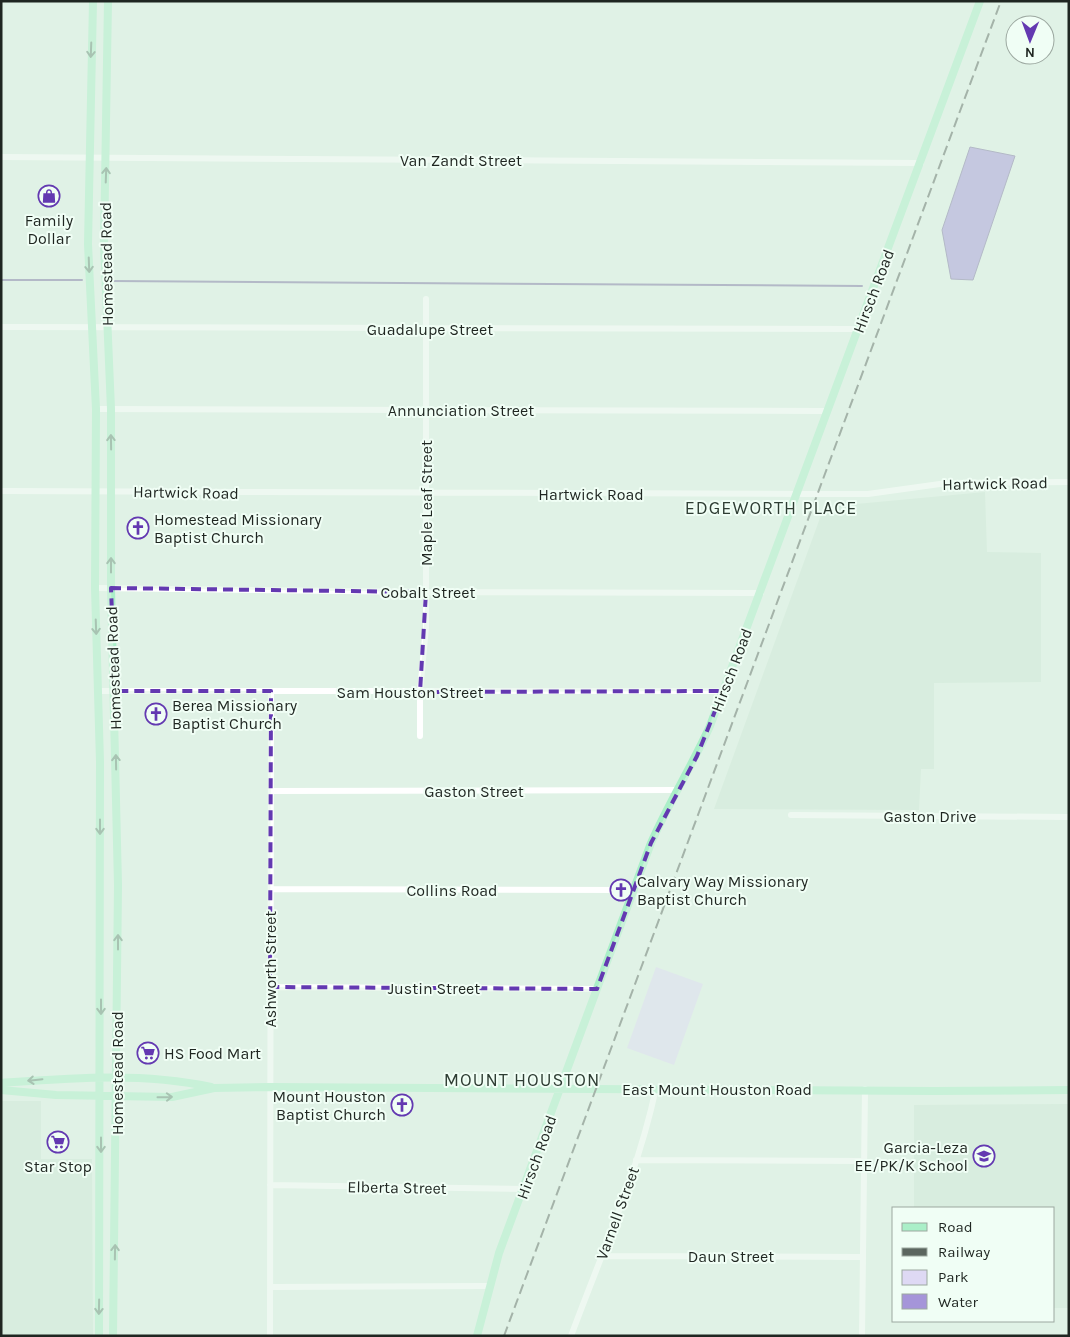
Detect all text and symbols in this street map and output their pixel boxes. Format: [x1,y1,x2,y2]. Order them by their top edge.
north arrow [1005,15,1055,65]
one-way arrow [86,42,96,58]
text: N [1025,44,1035,61]
street label: Van Zandt Street [400,151,522,170]
one-way arrow [101,167,111,184]
shop icon: Family Dollar [37,184,61,208]
street label: Homestead Road [96,202,117,326]
place label: Family Dollar [25,211,74,248]
street label: Hirsch Road [849,247,898,336]
one-way arrow [84,256,94,273]
street label: Guadalupe Street [367,320,493,339]
street label: Annunciation Street [388,401,534,420]
one-way arrow [107,434,116,450]
street label: Maple Leaf Street [417,440,436,566]
street label: Hartwick Road [942,473,1048,494]
street label: Hartwick Road [133,482,239,503]
street label: Hartwick Road [538,485,644,504]
district label: EDGEWORTH PLACE [685,497,857,519]
place label: Homestead Missionary Baptist Church [154,510,322,547]
church icon: Homestead Missionary Baptist Church [126,516,150,540]
one-way arrow [106,557,116,574]
street label: Cobalt Street [380,583,476,602]
street label: Homestead Road [102,606,125,730]
one-way arrow [92,619,101,635]
street label: Hirsch Road [707,626,756,715]
street label: Sam Houston Street [337,683,483,702]
place label: Berea Missionary Baptist Church [172,696,298,733]
church icon: Berea Missionary Baptist Church [144,702,168,726]
one-way arrow [111,754,121,770]
street label: Gaston Street [424,782,524,801]
street label: Gaston Drive [883,807,977,826]
one-way arrow [95,819,105,835]
place label: Calvary Way Missionary Baptist Church [637,872,809,909]
church icon: Calvary Way Missionary Baptist Church [609,878,633,902]
street label: Collins Road [407,881,497,900]
street label: Ashworth Street [261,911,280,1027]
one-way arrow [113,934,123,950]
street label: Justin Street [388,979,480,998]
one-way arrow [96,999,106,1015]
street label: Homestead Road [108,1011,127,1135]
supermarket icon: HS Food Mart [136,1041,160,1065]
place label: HS Food Mart [164,1044,261,1063]
district label: MOUNT HOUSTON [444,1069,600,1091]
one-way arrow [27,1075,43,1085]
street label: East Mount Houston Road [622,1080,812,1099]
place label: Mount Houston Baptist Church [273,1087,386,1124]
one-way arrow [157,1092,173,1102]
church icon: Mount Houston Baptist Church [390,1093,414,1117]
street label: Hirsch Road [512,1112,560,1202]
supermarket icon: Star Stop [46,1130,70,1154]
one-way arrow [96,1136,106,1153]
place label: Garcia-Leza EE/PK/K School [855,1138,968,1175]
school or university icon: Garcia-Leza EE/PK/K School [972,1144,996,1168]
place label: Star Stop [24,1157,92,1176]
street label: Varnell Street [592,1164,643,1262]
street label: Elberta Street [347,1177,447,1198]
legend [892,1207,1055,1322]
text: Road [938,1218,973,1236]
text: Railway [938,1243,990,1261]
one-way arrow [110,1244,120,1260]
street label: Daun Street [688,1247,774,1266]
text: Park [938,1268,968,1286]
text: Water [938,1293,979,1311]
one-way arrow [94,1299,104,1315]

